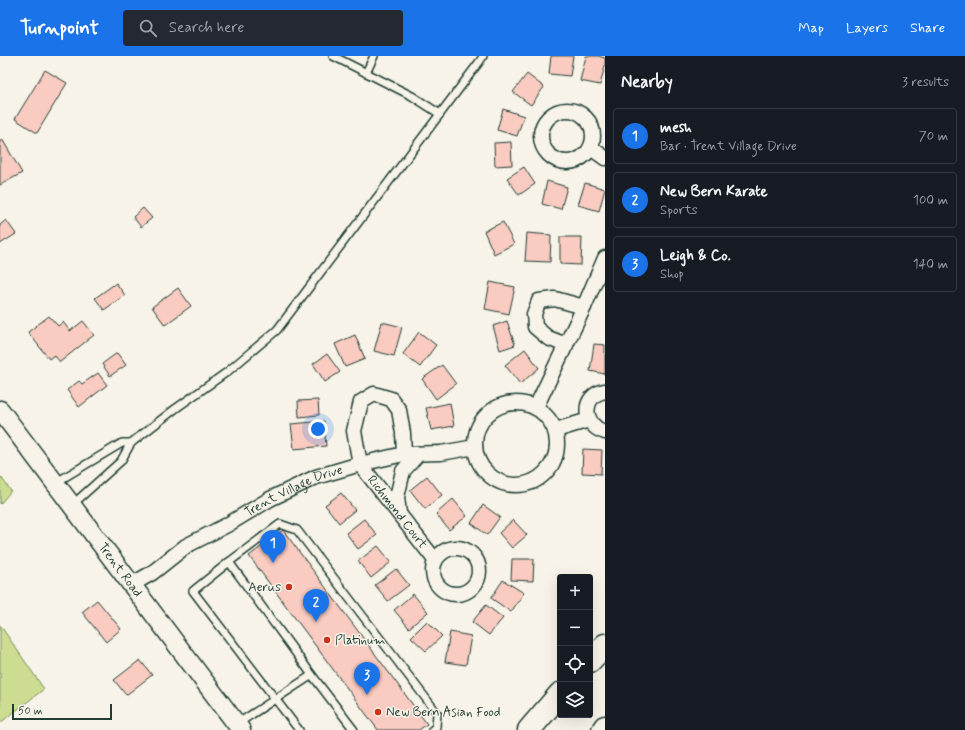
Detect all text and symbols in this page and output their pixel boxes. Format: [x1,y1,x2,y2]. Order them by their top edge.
search box [123,10,403,46]
text: Turnpoint [20,16,99,41]
icon: search [137,17,159,39]
text: Search here [169,18,244,38]
text: Map [798,19,824,37]
text: Layers [846,19,888,37]
text: Share [910,19,945,37]
text: Nearby [621,71,673,93]
text: 3 results [902,74,949,91]
text: mesh [660,118,692,138]
text: 1 [632,128,638,145]
text: 70 m [919,128,948,145]
text: Bar · Trent Village Drive [660,138,797,155]
text: New Bern Karate [660,182,767,202]
text: 2 [632,192,638,209]
text: 100 m [913,192,948,209]
text: Sports [660,202,698,219]
text: Leigh & Co. [660,246,731,266]
text: 3 [632,256,638,273]
text: 140 m [913,256,948,273]
text: Shop [660,266,684,283]
your location [308,419,328,439]
street label: Trent Village Drive [241,461,345,521]
street label: Richmond Court [364,472,431,552]
pin: 1 [260,530,286,563]
street label: Trent Road [94,539,146,600]
map controls [557,574,593,718]
button: + [557,574,593,610]
place label: Aerus [248,579,281,596]
marker: Aerus [284,582,294,592]
pin: 2 [303,589,329,622]
button: − [557,610,593,646]
place label: Platinum [335,632,385,649]
marker: Platinum [322,635,332,645]
button: locate [557,646,593,682]
pin: 3 [354,662,380,695]
button: layers [557,682,593,718]
scale bar [12,702,112,721]
text: 50 m [18,704,43,718]
place label: New Bern Asian Food [386,704,501,721]
marker: New Bern Asian Food [373,707,383,717]

